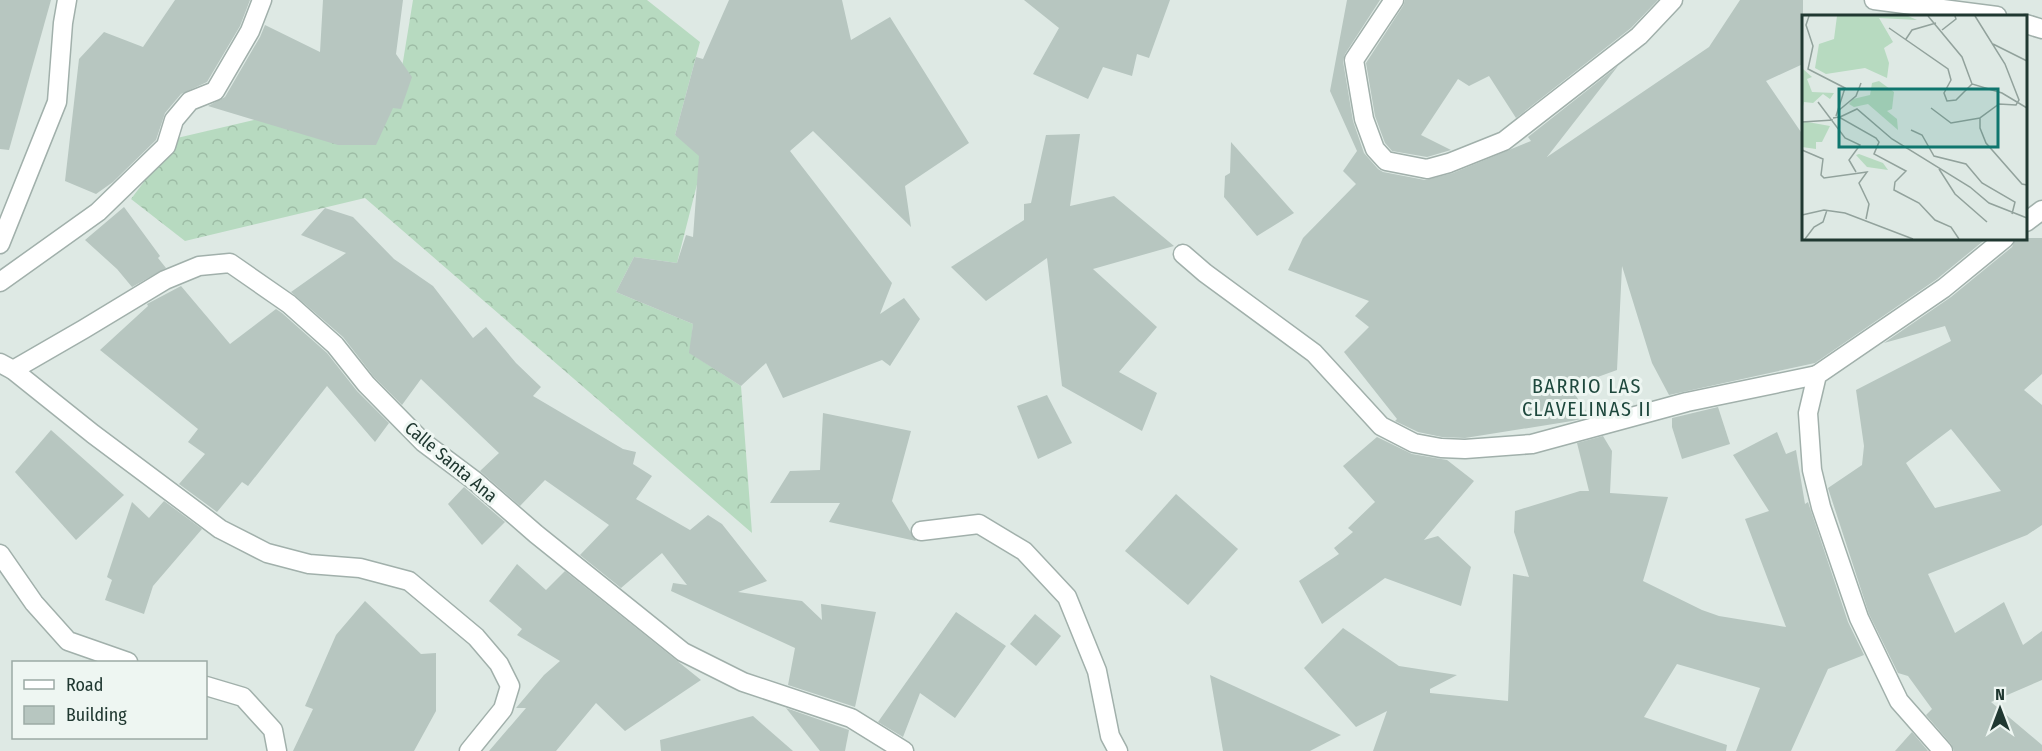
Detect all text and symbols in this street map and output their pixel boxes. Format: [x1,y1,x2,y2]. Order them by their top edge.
inset map [1802,15,2027,240]
district label: BARRIO LAS CLAVELINAS II [1522,374,1652,421]
street label: Calle Santa Ana [400,417,502,507]
legend [12,661,207,739]
text: Road [66,674,103,696]
north arrow [1970,679,2030,739]
text: N [1995,685,2005,704]
text: Building [66,704,127,726]

